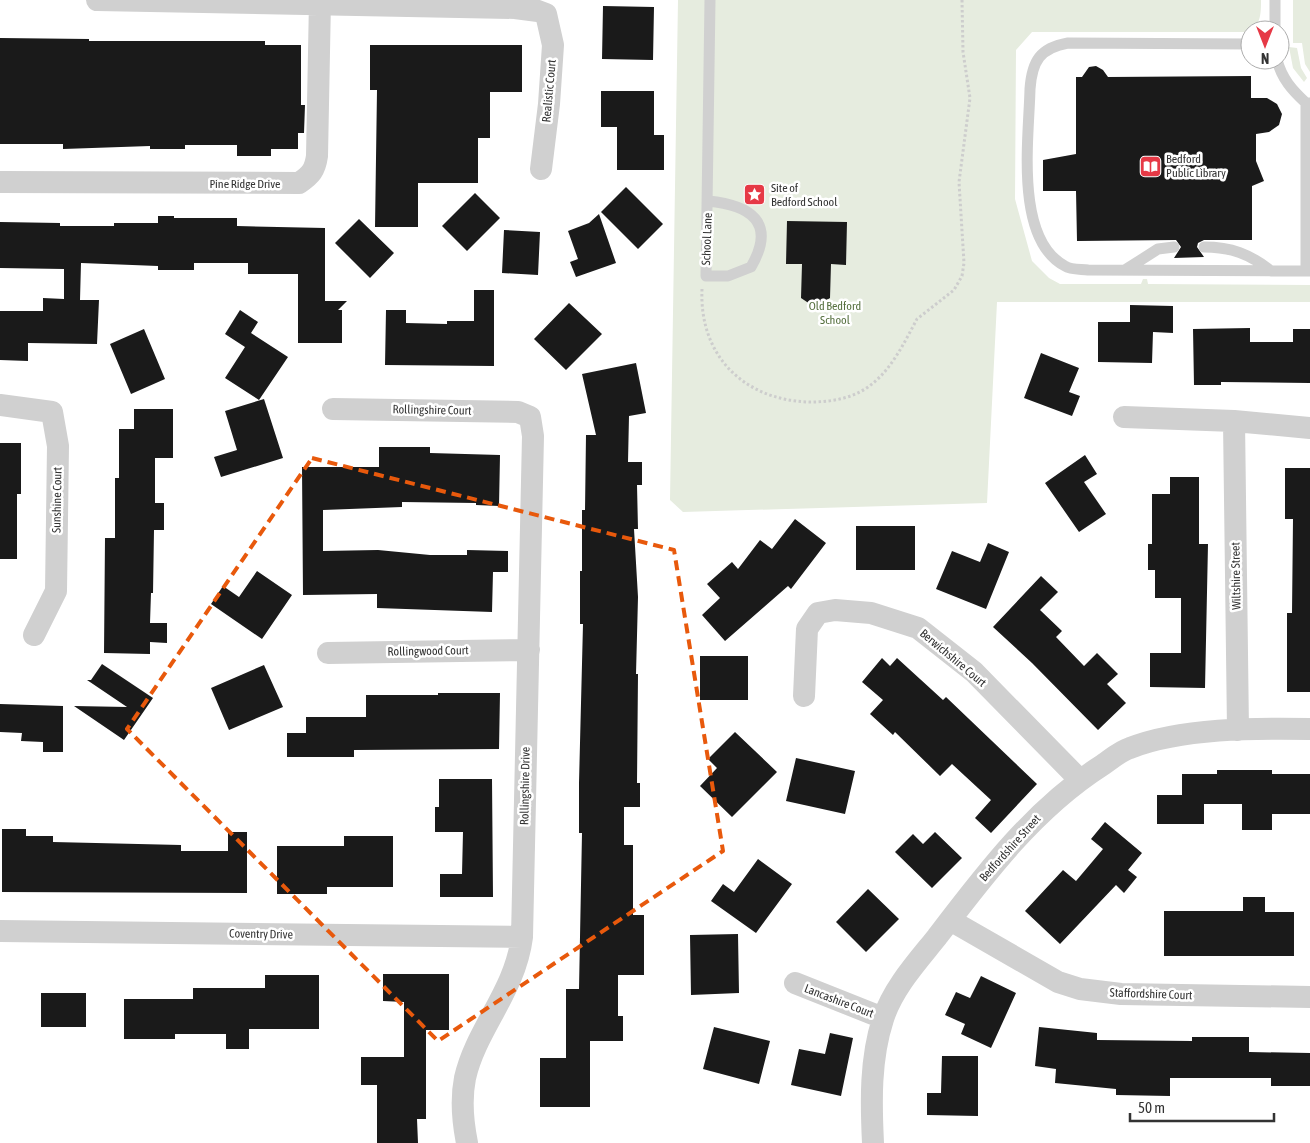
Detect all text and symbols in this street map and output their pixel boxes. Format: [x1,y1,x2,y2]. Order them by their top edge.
north arrow [1240,20,1290,70]
text: N [1261,50,1269,66]
street label: Realistic Court [539,58,559,123]
place label: Bedford Public Library [1166,152,1226,180]
library icon: Bedford Public Library [1138,154,1162,178]
street label: Pine Ridge Drive [209,177,281,191]
place label: Site of Bedford School [771,181,838,209]
place icon: Site of Bedford School [743,183,767,207]
street label: School Lane [699,212,715,266]
park label: Old Bedford School [809,299,861,327]
street label: Rollingshire Court [392,402,472,418]
street label: Sunshine Court [49,466,65,533]
street label: Wiltshire Street [1228,541,1244,610]
street label: Berwichshire Court [917,626,989,690]
street label: Rollingwood Court [387,643,469,659]
street label: Rollingshire Drive [517,747,533,825]
street label: Bedfordshire Street [976,811,1044,884]
street label: Coventry Drive [229,926,293,942]
street label: Lancashire Court [802,981,876,1021]
street label: Staffordshire Court [1109,986,1193,1002]
scale bar [1130,1090,1274,1122]
text: 50 m [1138,1099,1165,1116]

